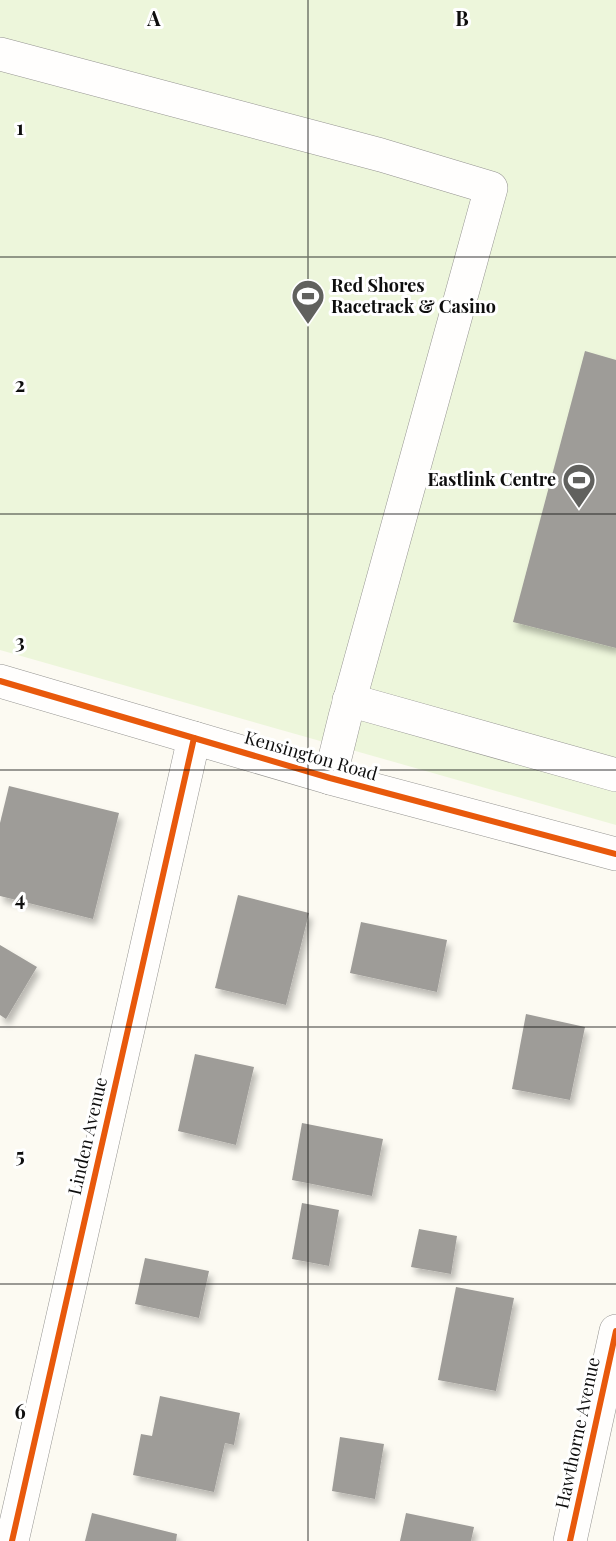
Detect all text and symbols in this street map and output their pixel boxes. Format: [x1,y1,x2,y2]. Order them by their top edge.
text: A [146,4,161,31]
text: B [455,4,469,31]
text: 1 [16,113,24,140]
place label: Red Shores Racetrack & Casino [331,273,496,318]
sports icon: Red Shores Racetrack & Casino [290,278,326,325]
text: 2 [15,370,25,397]
sports icon: Eastlink Centre [561,462,597,509]
place label: Eastlink Centre [427,467,556,491]
text: 3 [15,627,25,654]
street label: Kensington Road [242,725,381,786]
text: 4 [15,884,25,911]
street label: Linden Avenue [62,1075,112,1197]
text: 5 [15,1141,25,1168]
street label: Hawthorne Avenue [549,1355,605,1511]
text: 6 [14,1397,26,1424]

